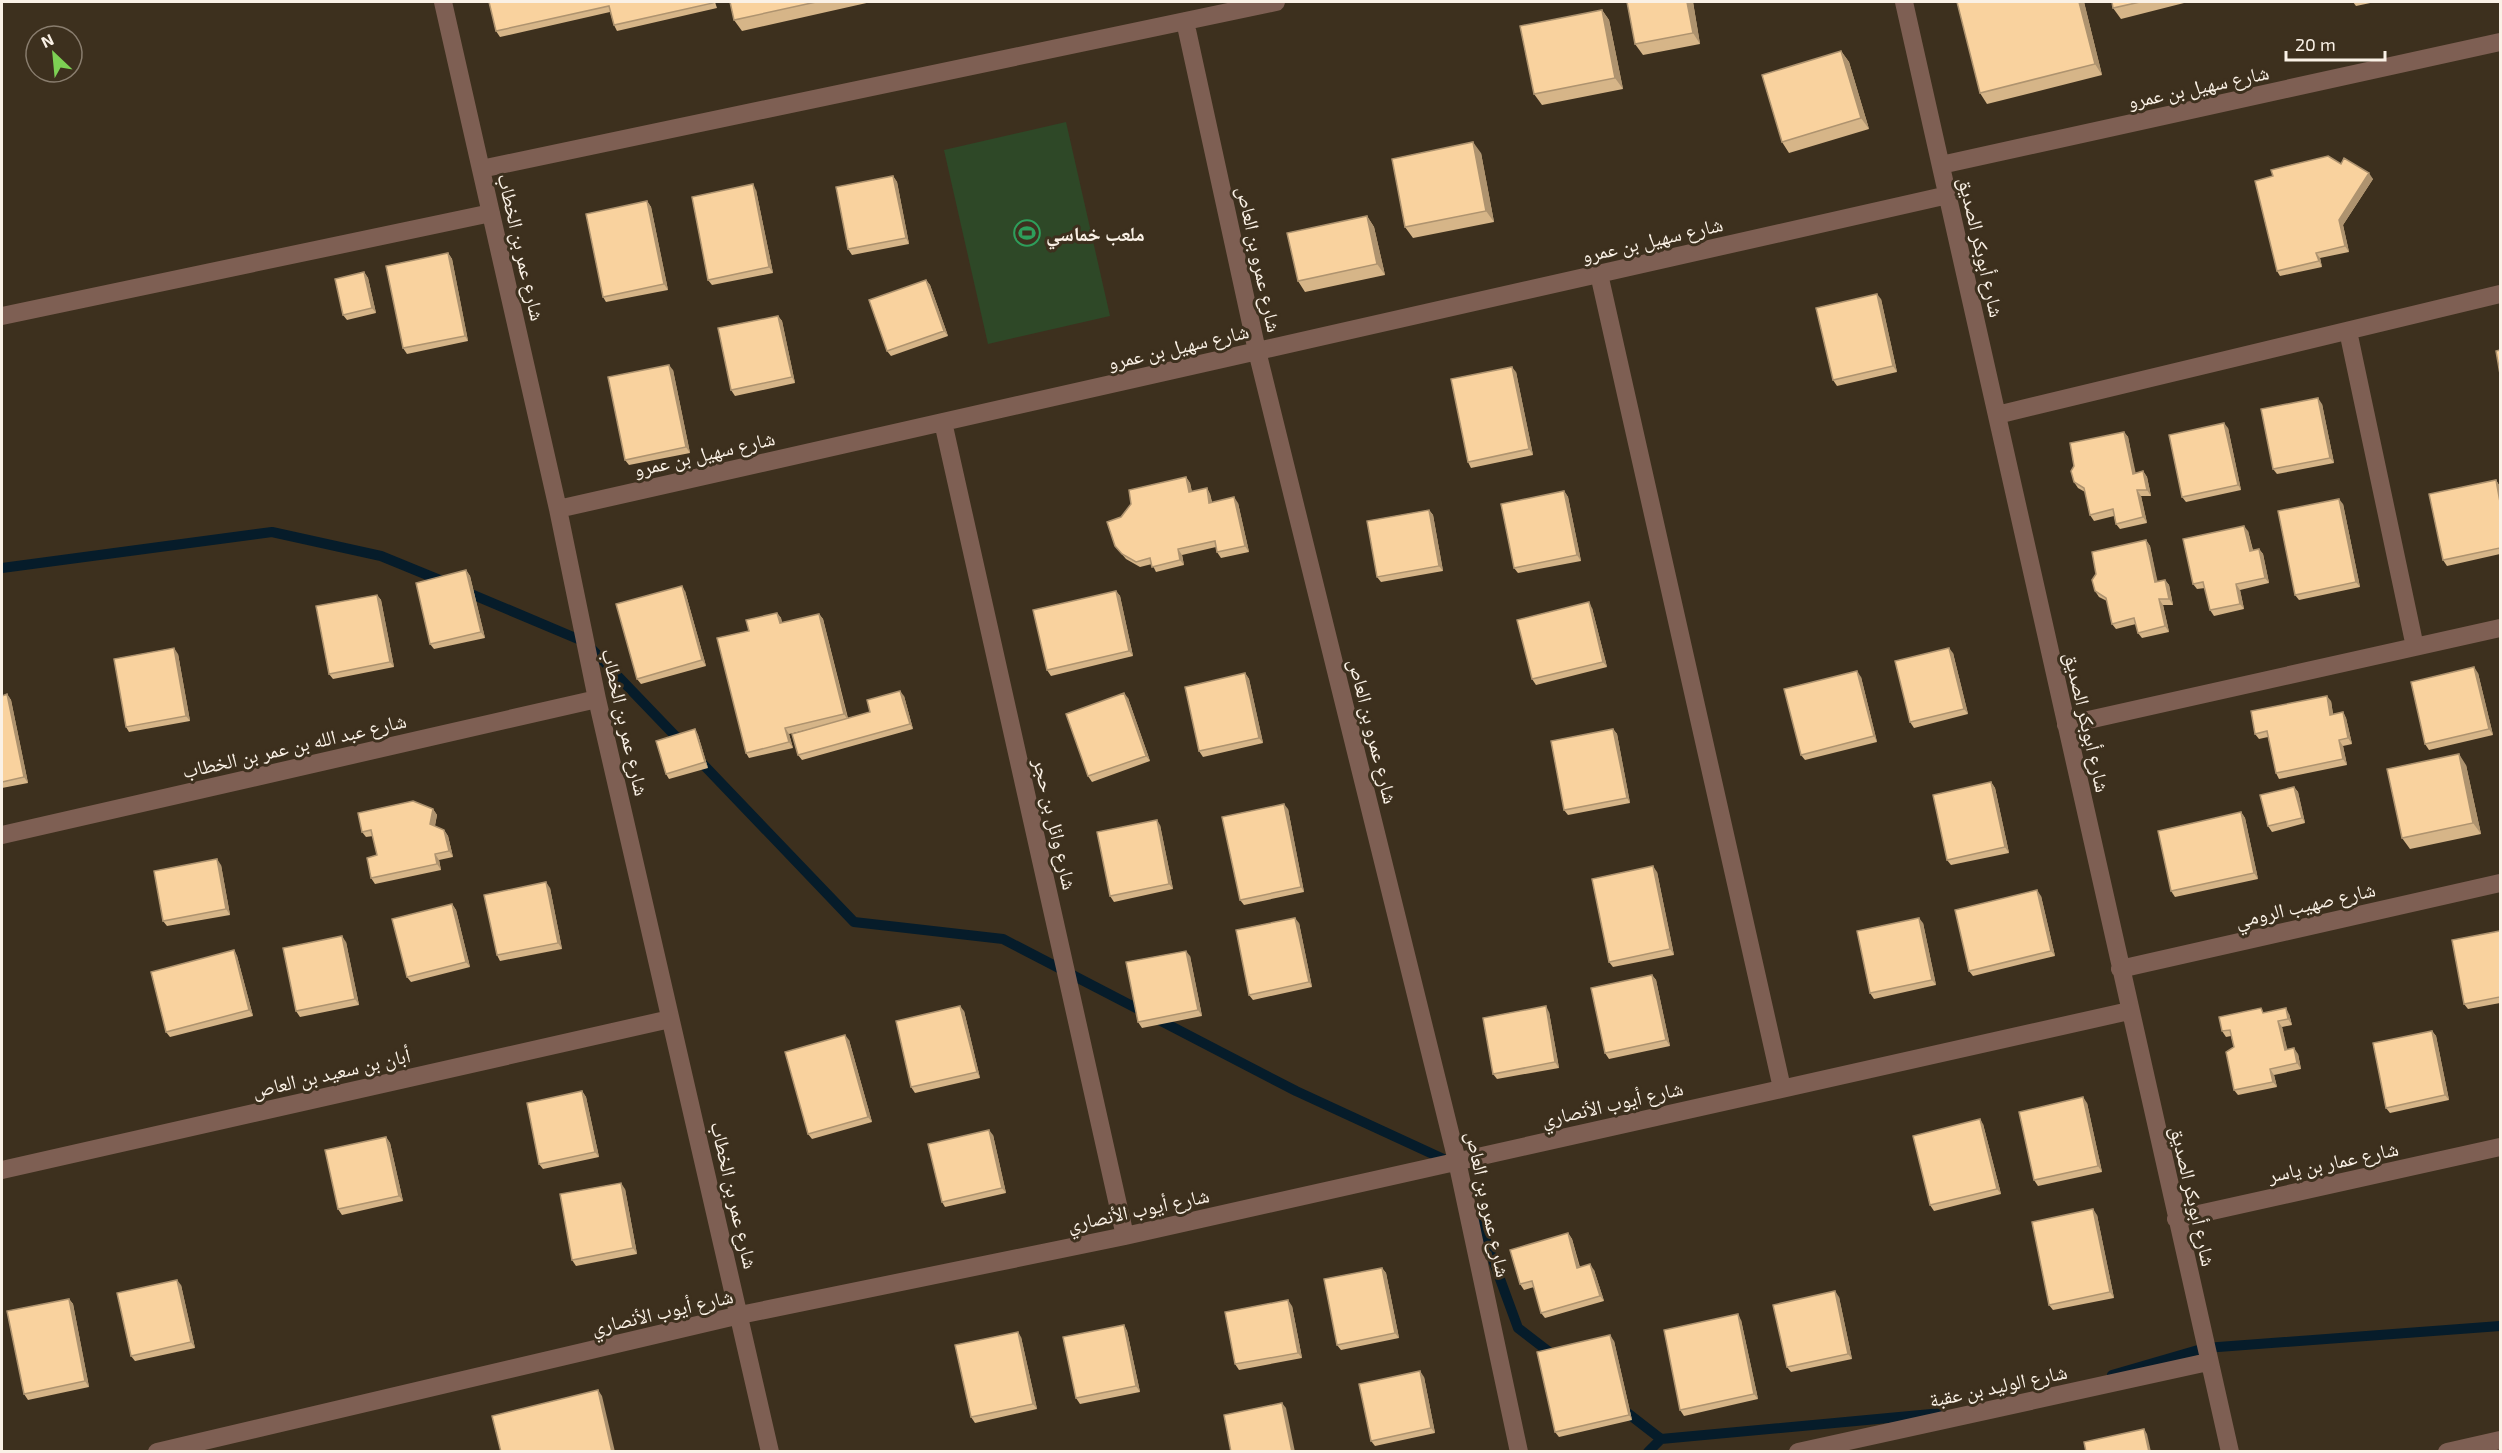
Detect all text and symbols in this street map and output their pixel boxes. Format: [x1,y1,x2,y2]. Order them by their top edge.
north arrow [24,24,84,84]
scale bar [2286,24,2385,62]
text: N [38,29,57,51]
text: 20 m [2295,33,2336,55]
street label: شارع سهيل بن عمرو [2125,59,2271,115]
street label: شارع عمر بن الخطاب [491,171,551,323]
street label: شارع أبوبكر الصديق [1952,175,2010,320]
street label: شارع عمرو بن العاص [1231,184,1287,335]
street label: شارع سهيل بن عمرو [1579,211,1725,269]
sports icon: ملعب خماسي [1012,218,1042,248]
place label: ملعب خماسي [1046,221,1145,250]
street label: شارع سهيل بن عمرو [1105,318,1251,376]
street label: شارع سهيل بن عمرو [631,425,777,483]
street label: شارع عمر بن الخطاب [595,646,655,798]
street label: شارع أبوبكر الصديق [2058,650,2116,795]
street label: شارع عمرو بن العاص [1342,656,1404,807]
street label: شارع عبد الله بن عمر بن الخطاب [180,708,409,784]
street label: شارع وائل بن حجر [1027,755,1083,893]
street label: شارع صهيب الرومي [2233,876,2379,937]
street label: أبان بن سعيد بن العاص [250,1042,413,1103]
street label: شارع أيوب الأنصاري [1539,1075,1686,1136]
street label: شارع عمر بن الخطاب [704,1119,764,1271]
street label: شارع أبوبكر الصديق [2164,1124,2222,1269]
street label: شارع عمرو بن العاص [1460,1129,1516,1280]
street label: شارع عمار بن ياسر [2265,1135,2401,1189]
street label: شارع أيوب الأنصاري [1065,1182,1212,1241]
street label: شارع أيوب الأنصاري [589,1283,736,1344]
street label: شارع الوليد بن عقبة [1927,1359,2070,1413]

